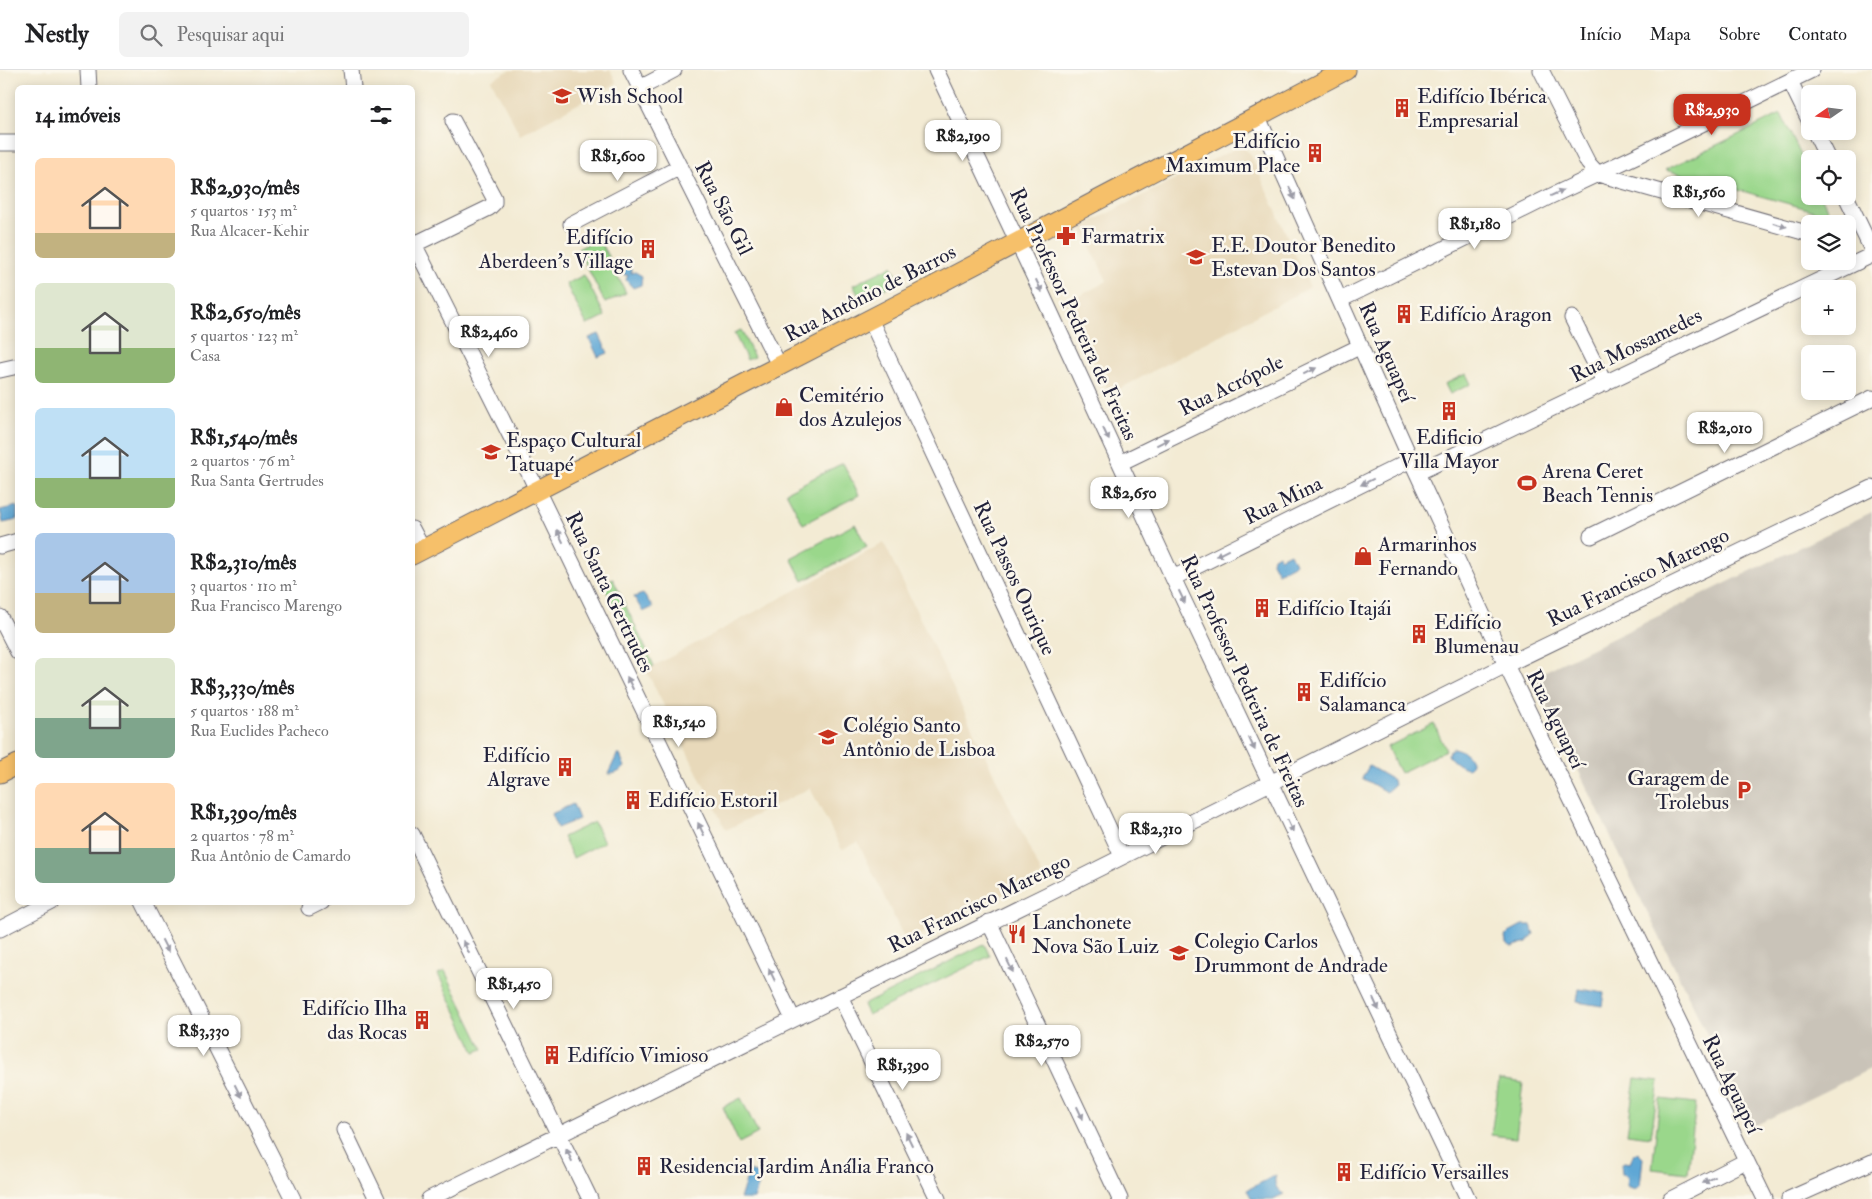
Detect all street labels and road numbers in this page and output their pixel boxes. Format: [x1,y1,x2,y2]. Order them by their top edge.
street label: Rua São Gil [688,157,759,260]
street label: Rua Professor Pedreira de Freitas [1003,184,1144,445]
street label: Rua Antônio de Barros [780,238,961,348]
street label: Rua Aguapeí [1352,298,1421,408]
street label: Rua Mossamedes [1566,302,1706,389]
street label: Rua Acrópole [1174,348,1288,422]
street label: Rua Mina [1240,470,1327,531]
street label: Rua Passos Ourique [967,497,1062,660]
street label: Rua Santa Gertrudes [559,507,660,677]
street label: Rua Francisco Marengo [1543,522,1734,633]
street label: Rua Professor Pedreira de Freitas [1174,551,1315,812]
street label: Rua Aguapeí [1520,665,1592,775]
street label: Rua Francisco Marengo [884,848,1075,959]
street label: Rua Aguapeí [1696,1030,1768,1140]

